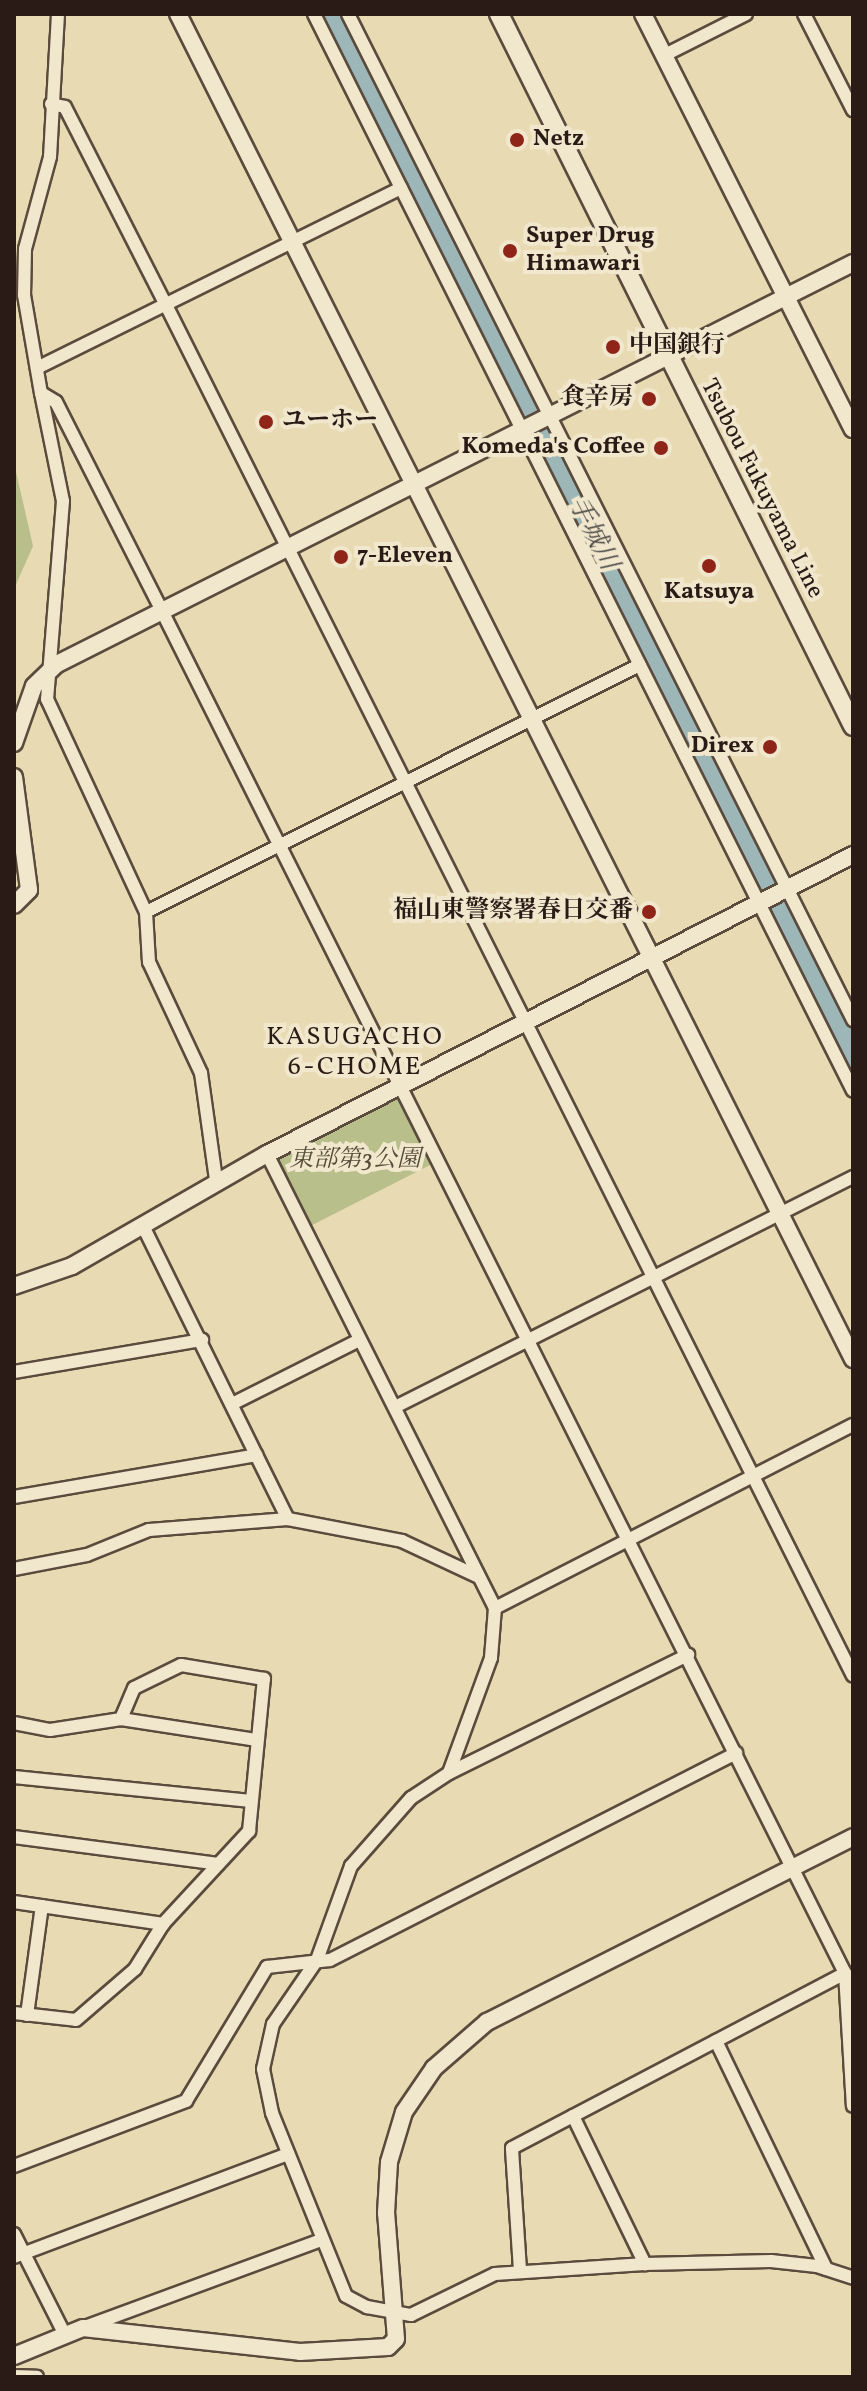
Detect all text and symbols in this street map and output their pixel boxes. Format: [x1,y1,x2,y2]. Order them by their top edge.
place label: Netz [533,126,584,154]
marker: Netz [508,131,526,149]
place label: Super Drug Himawari [526,223,654,279]
marker: Super Drug Himawari [501,242,519,260]
place label: 中国銀行 [629,333,725,361]
marker: 中国銀行 [604,338,622,356]
street label: Tsubou Fukuyama Line [693,374,829,604]
place label: 食辛房 [561,385,633,413]
marker: 食辛房 [640,390,658,408]
place label: ユーホー [282,408,378,436]
marker: ユーホー [257,413,275,431]
place label: Komeda's Coffee [461,434,645,462]
marker: Komeda's Coffee [652,439,670,457]
water label: 手城川 [560,492,624,576]
place label: 7-Eleven [357,543,453,571]
marker: 7-Eleven [332,548,350,566]
marker: Katsuya [700,557,718,575]
place label: Katsuya [664,579,754,607]
place label: Direx [691,733,754,761]
marker: Direx [761,738,779,756]
place label: 福山東警察署春日交番 [393,898,633,926]
marker: 福山東警察署春日交番 [640,903,658,921]
district label: KASUGACHO 6-CHOME [266,1022,444,1084]
park label: 東部第3公園 [289,1147,421,1175]

